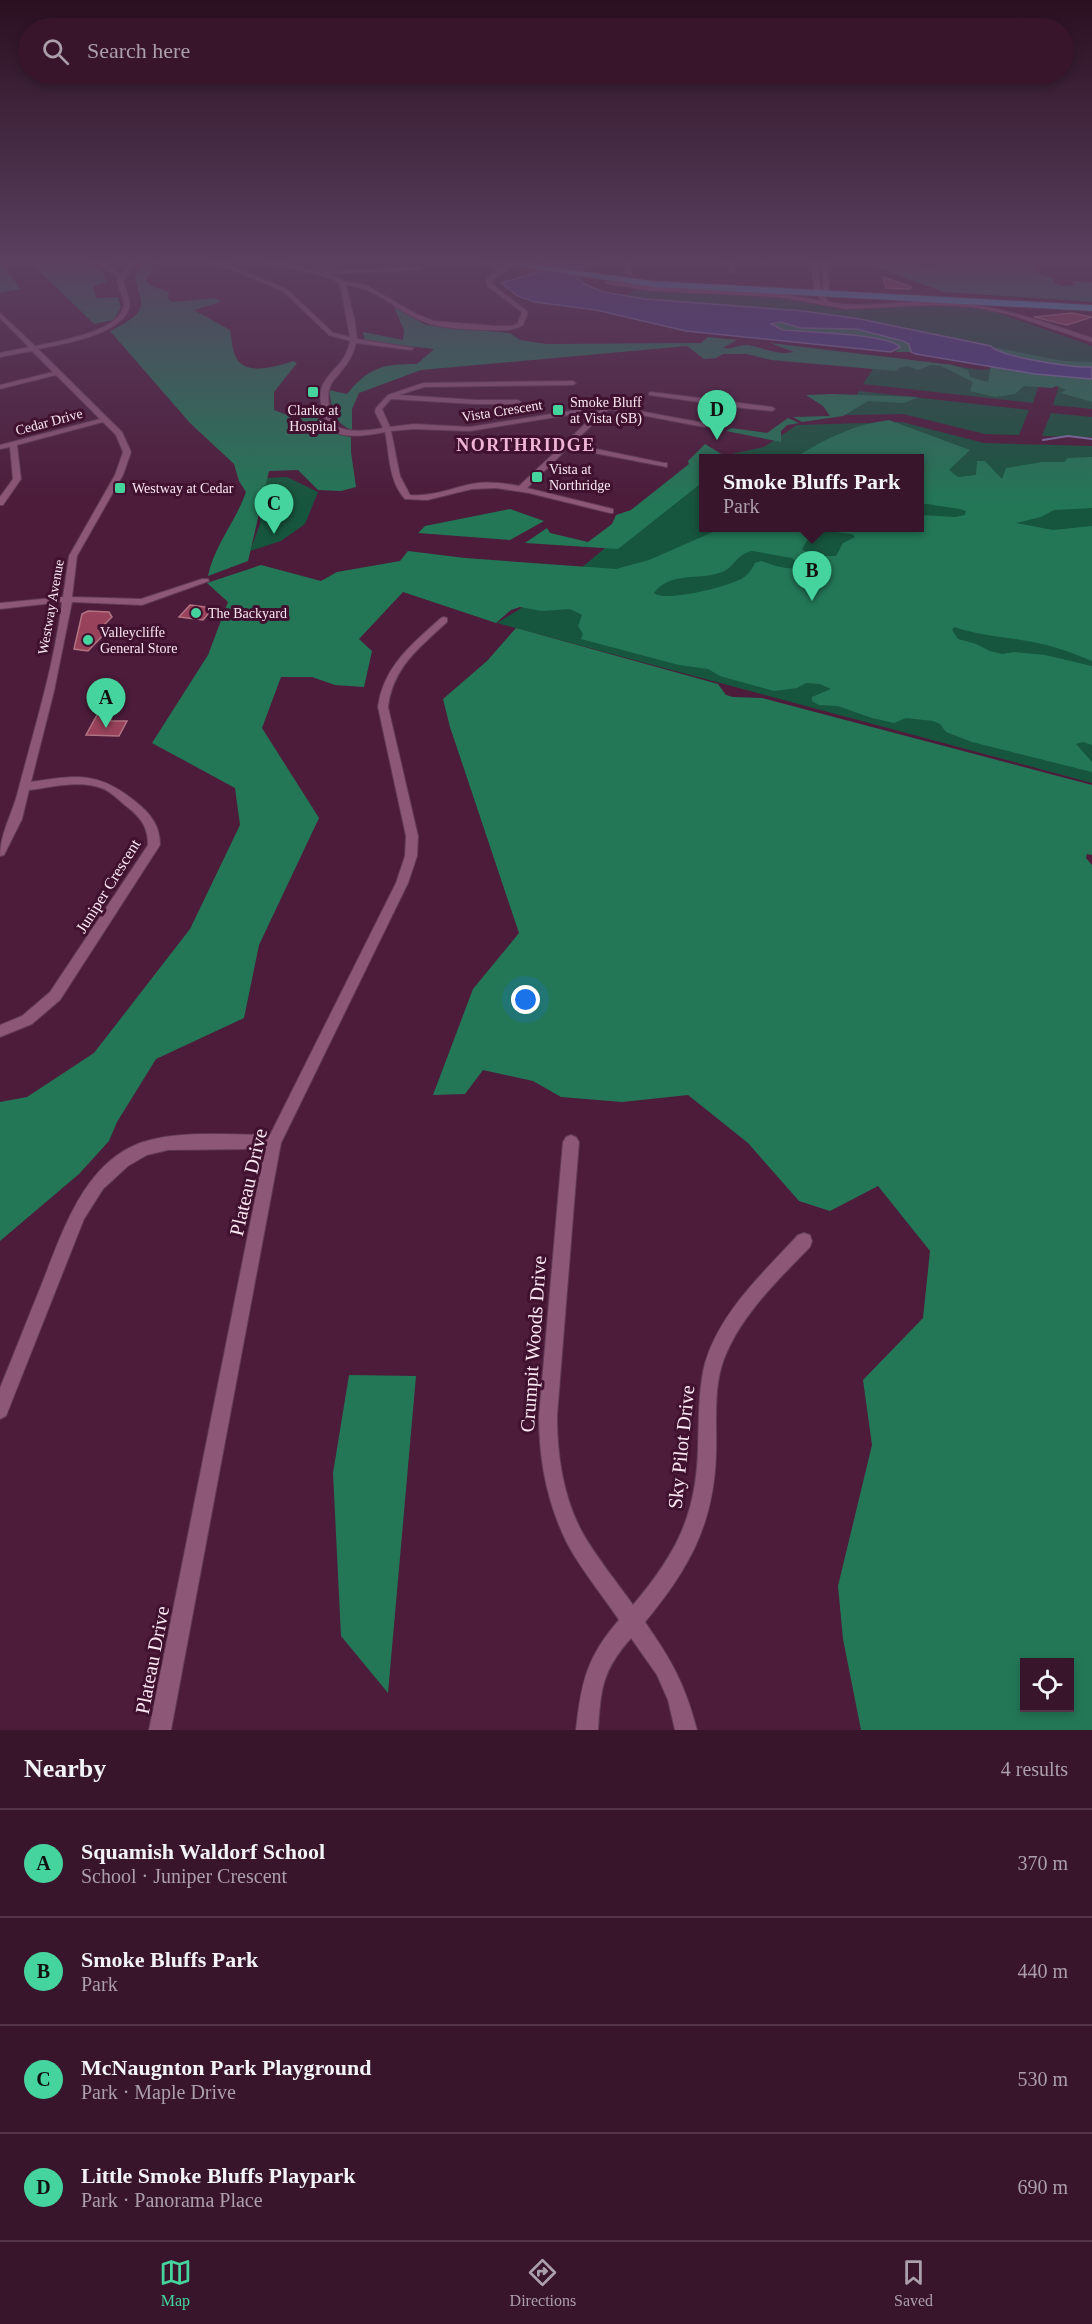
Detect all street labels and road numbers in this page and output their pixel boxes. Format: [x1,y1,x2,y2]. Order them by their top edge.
street label: Vista Crescent [461,397,543,425]
street label: Cedar Drive [14,406,84,438]
street label: Westway Avenue [35,558,67,656]
street label: Juniper Crescent [72,836,145,936]
street label: Plateau Drive [225,1126,271,1238]
street label: Crumpit Woods Drive [516,1255,551,1433]
street label: Sky Pilot Drive [664,1384,699,1510]
street label: Plateau Drive [131,1604,173,1716]

